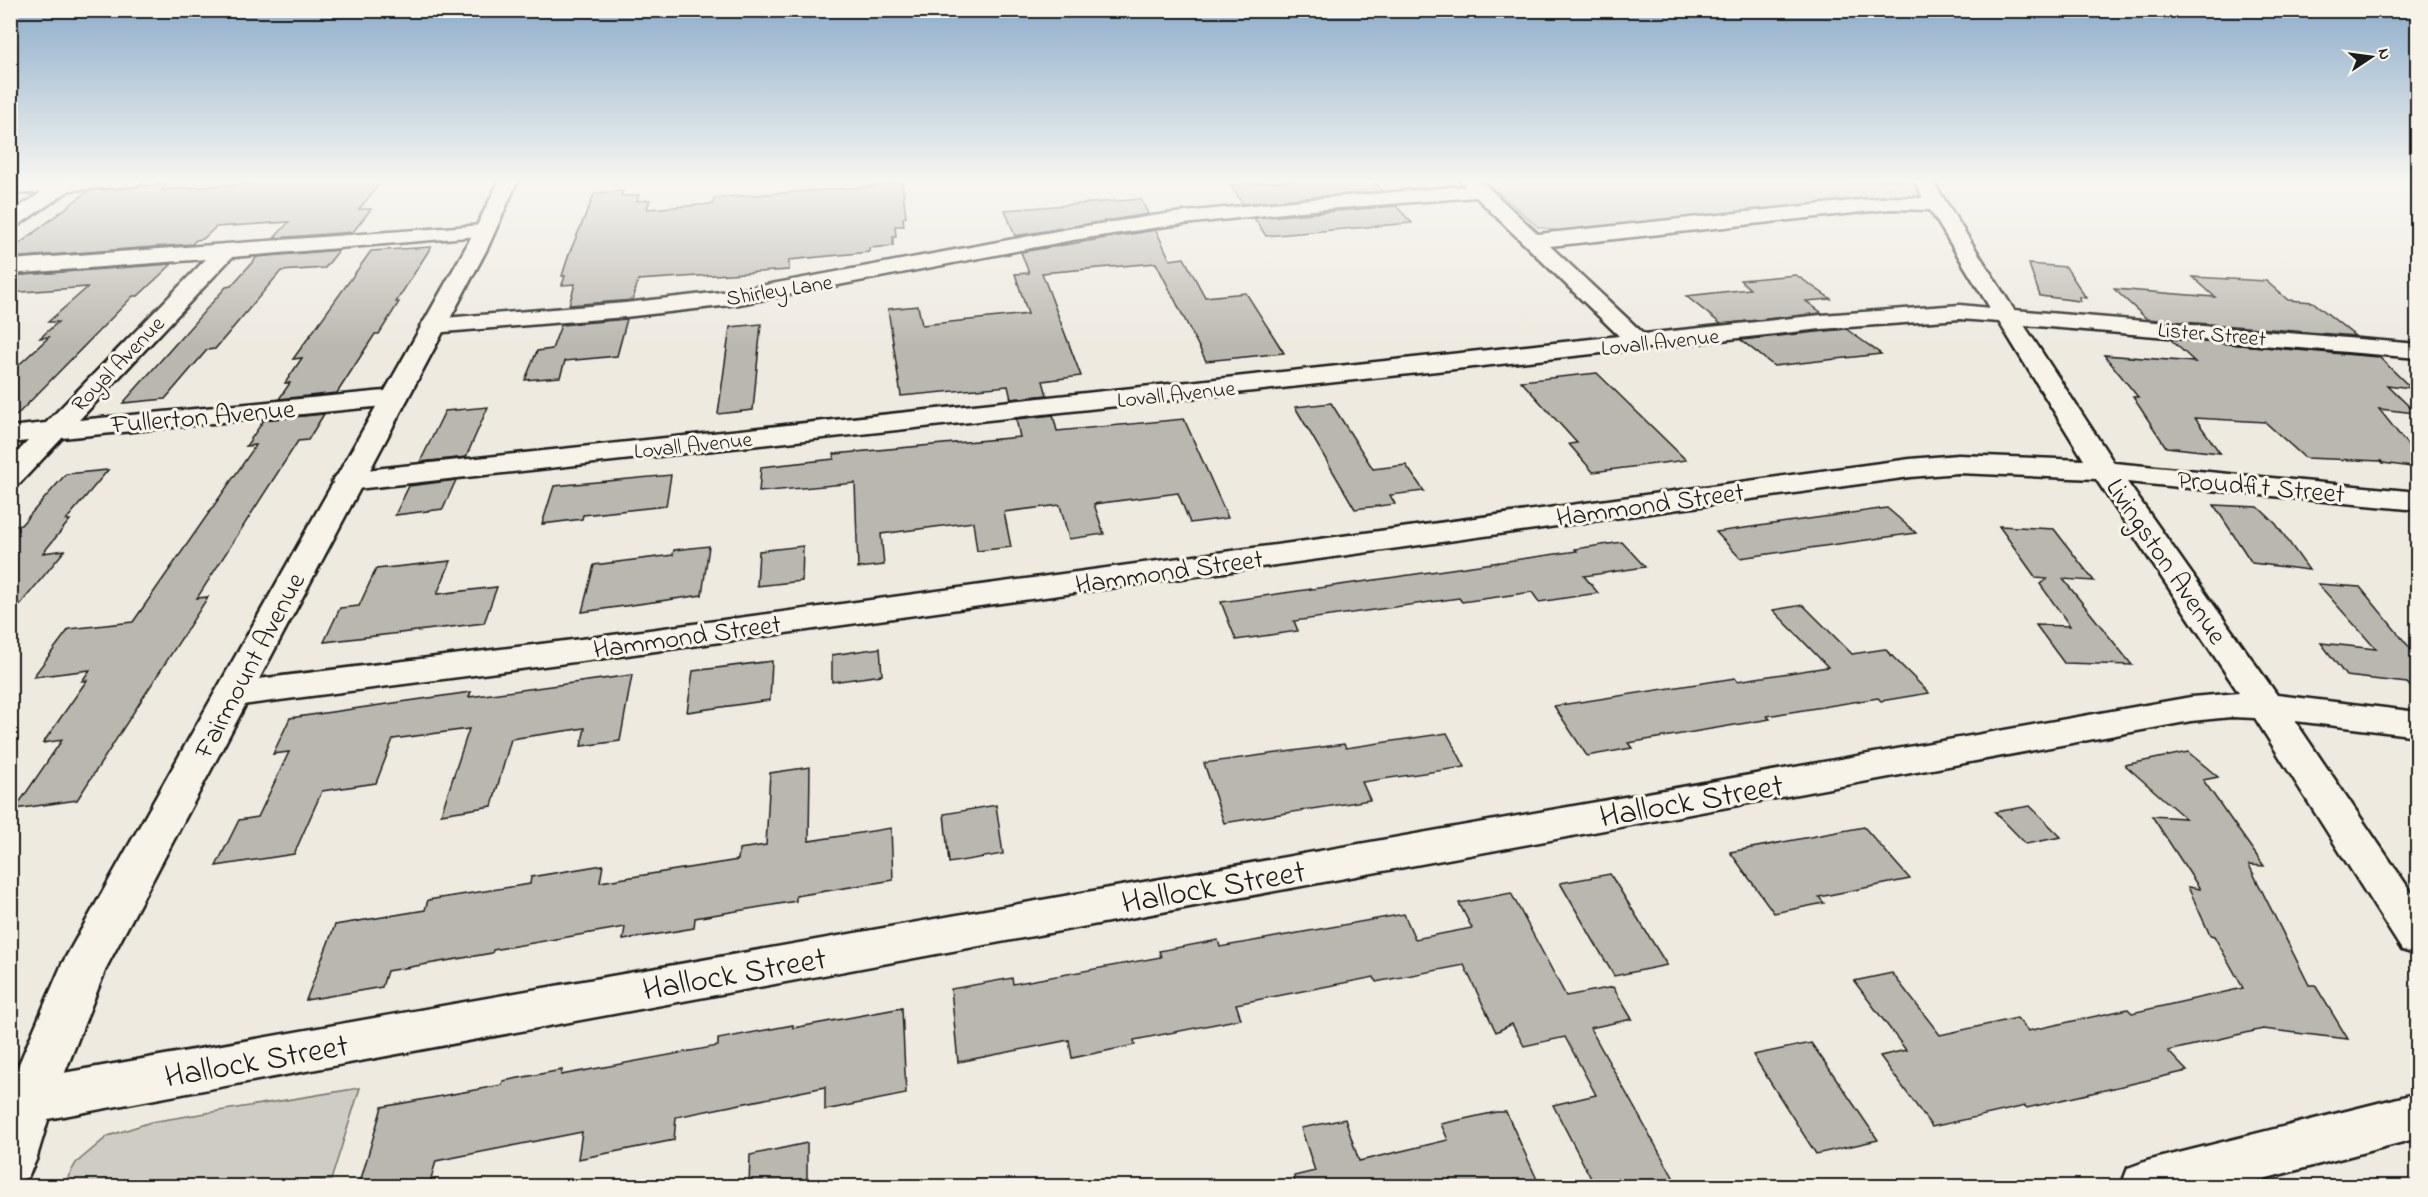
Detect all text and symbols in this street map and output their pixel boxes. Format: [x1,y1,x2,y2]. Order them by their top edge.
north arrow [2341,27,2401,87]
text: N [2371,46,2397,62]
street label: Shirley Lane [724,268,835,317]
street label: Royal Avenue [65,310,174,421]
street label: Lister Street [2156,315,2268,357]
street label: Lovall Avenue [1600,322,1721,366]
street label: Lovall Avenue [1116,374,1237,418]
street label: Fullerton Avenue [109,391,298,446]
street label: Lovall Avenue [633,425,754,469]
street label: Proudfit Street [2175,462,2346,515]
street label: Livingston Avenue [2095,471,2236,654]
street label: Hammond Street [1554,474,1747,539]
street label: Hammond Street [1073,541,1266,606]
street label: Fairmount Avenue [185,565,317,767]
street label: Hammond Street [591,606,784,671]
street label: Hallock Street [1596,763,1787,843]
street label: Hallock Street [1118,849,1309,929]
street label: Hallock Street [639,936,830,1016]
street label: Hallock Street [161,1023,352,1103]

